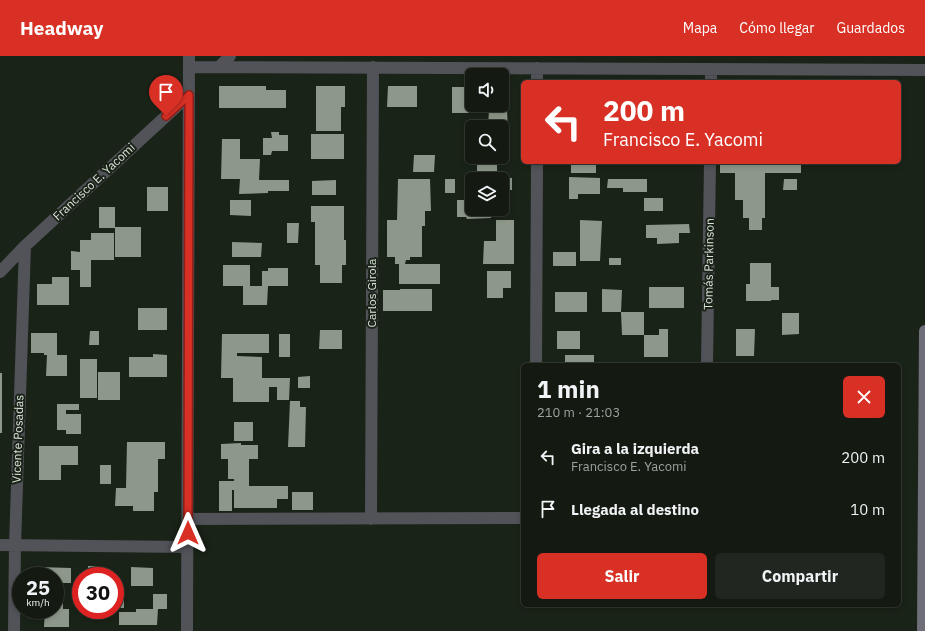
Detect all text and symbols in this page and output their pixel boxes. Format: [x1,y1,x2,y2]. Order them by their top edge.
text: Headway [20,16,103,40]
text: Mapa [683,19,717,37]
text: Cómo llegar [739,19,814,37]
text: Guardados [836,19,905,37]
map controls [465,68,509,216]
button: sound [465,68,509,112]
pin [149,75,183,116]
icon: arrive [155,81,177,103]
text: 200 m [603,92,685,129]
icon: left [537,96,589,148]
button: search [465,120,509,164]
text: Francisco E. Yacomi [603,128,763,151]
street label: Francisco E. Yacomi [50,140,138,223]
button: layers [465,172,509,216]
street label: Tomás Parkinson [700,218,717,310]
street label: Carlos Girola [364,258,379,328]
text: 1 min [537,373,600,405]
button: close [843,376,885,418]
street label: Vicente Posadas [8,394,27,483]
text: 210 m · 21:03 [537,404,620,421]
text: Gira a la izquierda [571,439,699,458]
icon: left [537,446,559,468]
text: 200 m [841,448,885,467]
text: Francisco E. Yacomi [571,458,687,475]
icon: arrive [537,498,559,520]
text: Llegada al destino [571,500,699,519]
text: 10 m [850,500,885,519]
position arrow [167,512,209,554]
button: Salir [537,553,707,599]
button: Compartir [715,553,885,599]
speed limit sign: 30 [72,567,124,619]
text: 25 [26,574,50,601]
text: km/h [26,596,50,609]

